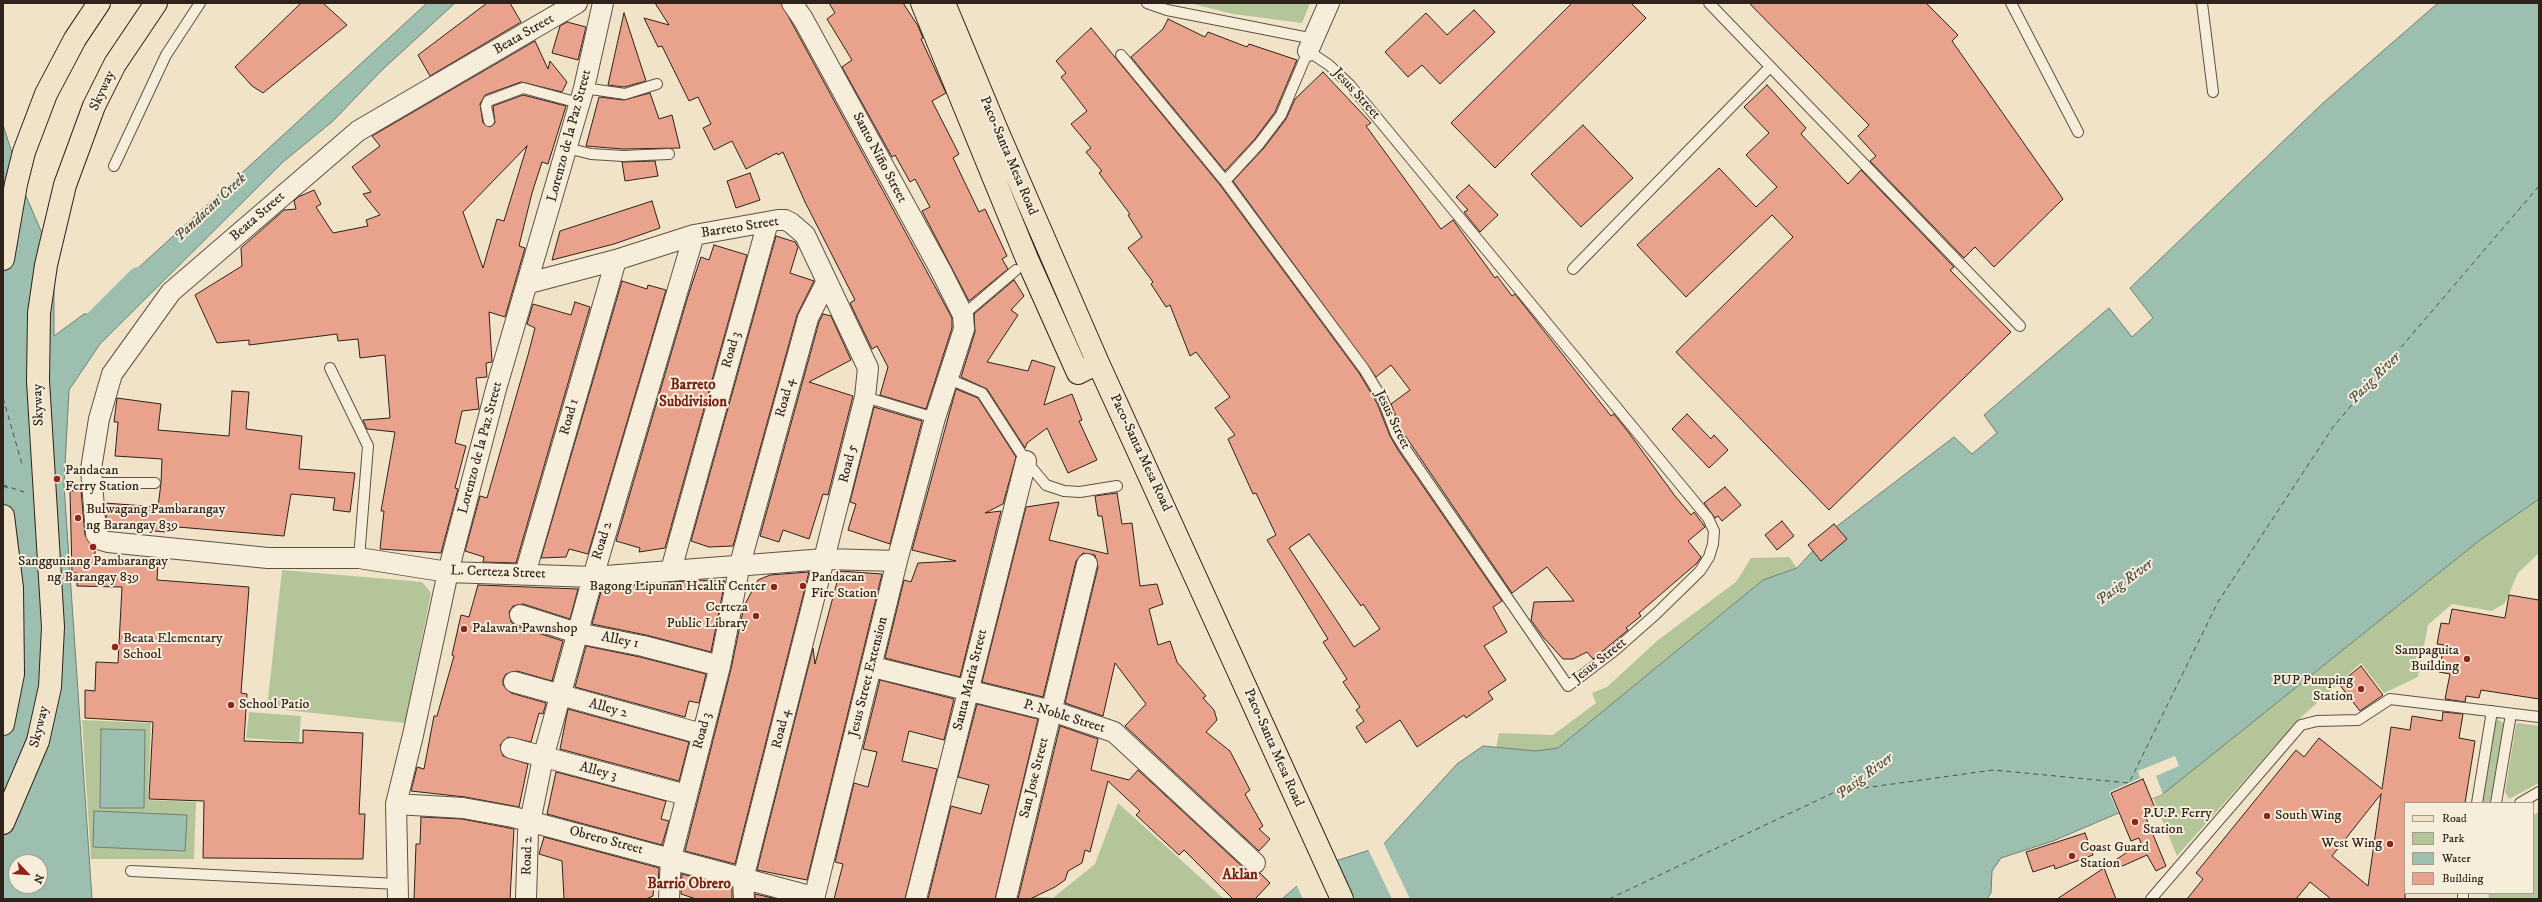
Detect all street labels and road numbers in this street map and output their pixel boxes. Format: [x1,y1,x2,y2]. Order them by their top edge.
street label: Beata Street [491,11,557,59]
street label: Jesus Street [1329,65,1383,123]
street label: Skyway [86,68,120,114]
street label: Lorenzo de la Paz Street [544,68,596,204]
street label: Paco-Santa Mesa Road [975,94,1041,218]
street label: Santo Niño Street [848,110,910,206]
street label: Beata Street [227,189,289,245]
street label: Barreto Street [700,214,780,242]
street label: Road 3 [719,330,745,370]
street label: Road 4 [773,376,799,420]
street label: Lorenzo de la Paz Street [455,380,507,516]
street label: Skyway [30,384,48,426]
street label: Jesus Street [1371,388,1413,452]
street label: Paco-Santa Mesa Road [1105,392,1175,514]
street label: Road 1 [557,397,583,437]
street label: Road 5 [836,443,862,485]
street label: Road 2 [589,520,617,562]
street label: L. Certeza Street [450,563,546,583]
street label: Jesus Street Extension [846,615,892,739]
street label: Santa Maria Street [950,628,992,732]
street label: Alley 1 [600,629,640,653]
street label: Jesus Street [1570,635,1630,687]
street label: Paco-Santa Mesa Road [1239,686,1307,810]
street label: Alley 2 [587,696,629,722]
street label: P. Noble Street [1021,697,1107,737]
street label: Skyway [27,704,53,750]
street label: Road 4 [769,708,795,750]
street label: Road 3 [690,711,716,751]
street label: San Jose Street [1017,736,1053,820]
street label: Alley 3 [578,759,618,785]
street label: Obrero Street [567,823,645,859]
street label: Road 2 [519,836,537,876]

